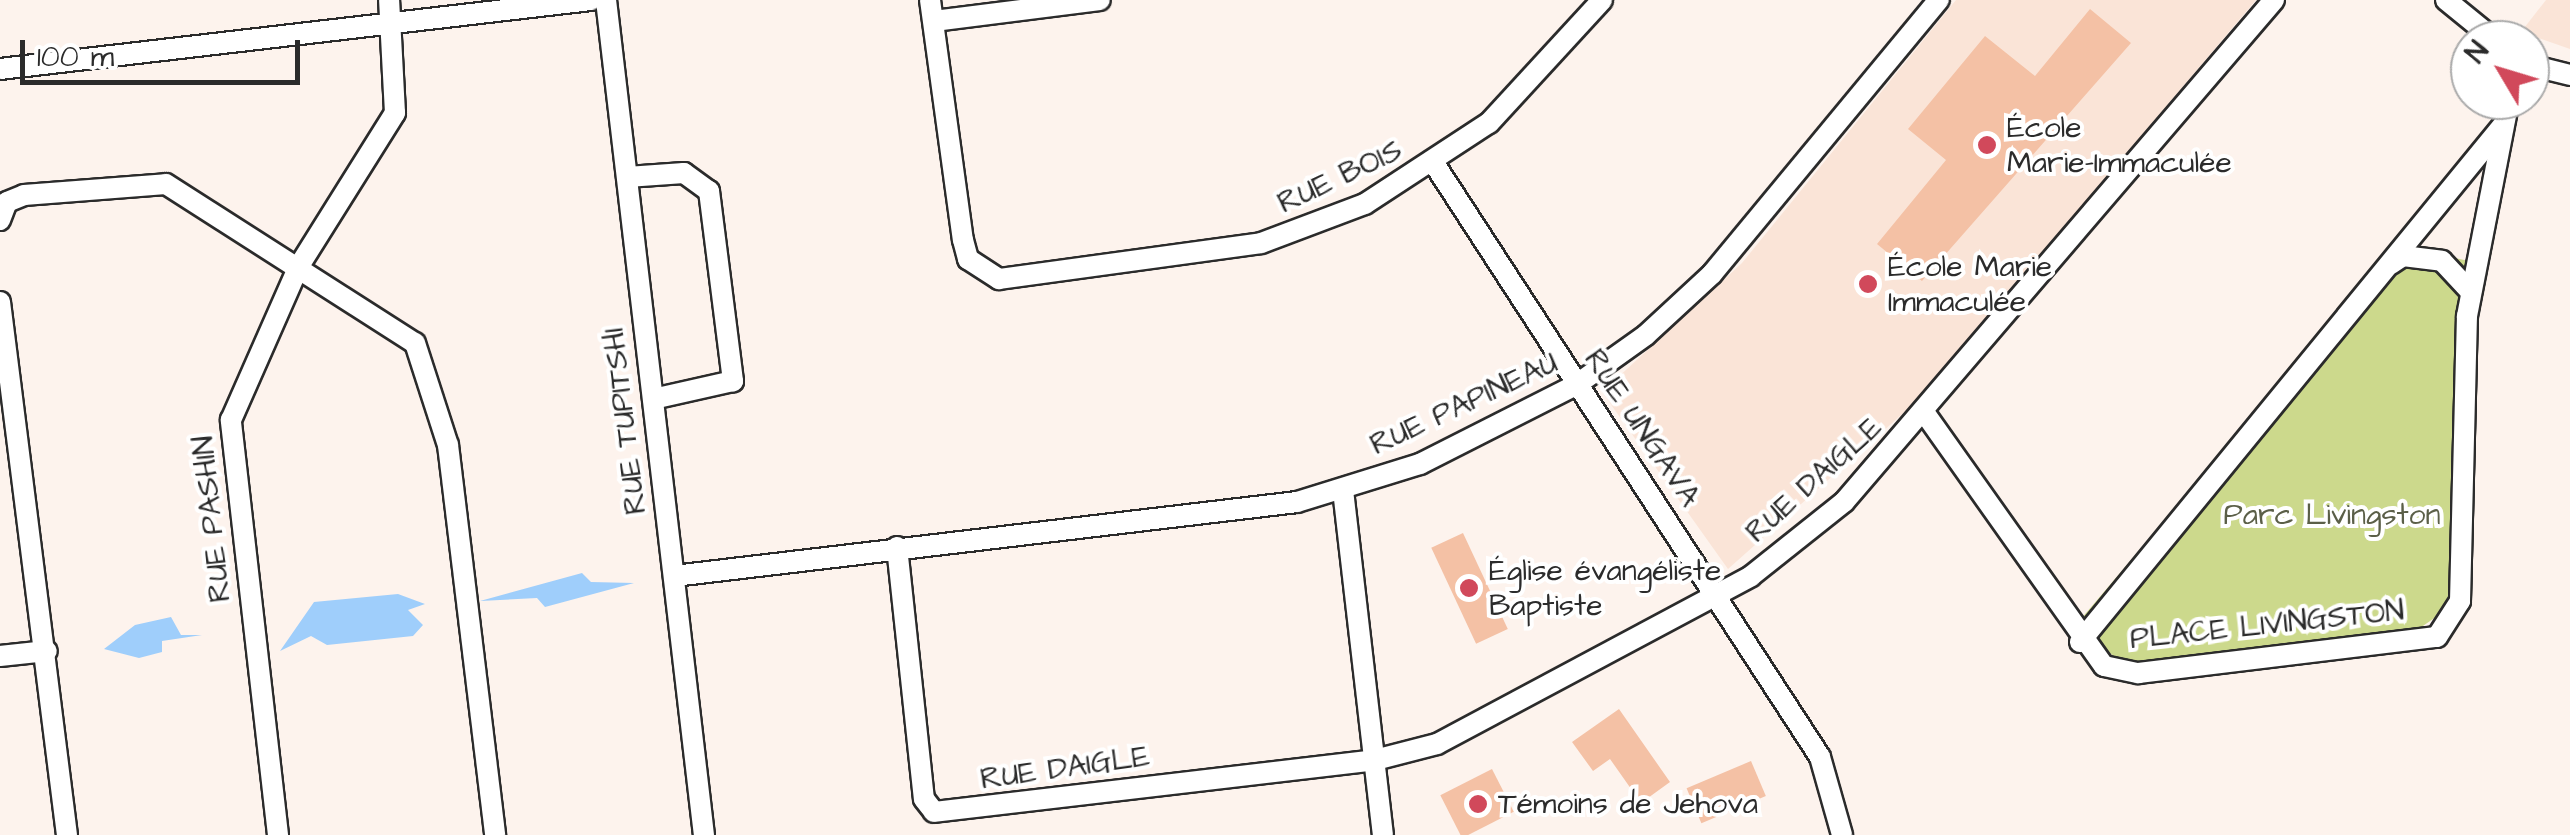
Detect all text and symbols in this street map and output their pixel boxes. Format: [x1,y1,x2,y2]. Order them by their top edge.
scale bar [25,20,305,82]
north arrow [2450,20,2550,120]
text: N [2457,34,2498,71]
text: 100 m [37,36,114,78]
place label: École Marie-Immaculée [2007,110,2232,180]
street label: RUE BOIS [1272,133,1408,221]
marker: École Marie-Immaculée [1976,134,1998,156]
place label: École Marie Immaculée [1888,249,2052,320]
marker: École Marie Immaculée [1857,273,1879,295]
street label: RUE TUPITSHI [596,326,654,516]
street label: RUE UNGAVA [1576,343,1708,513]
street label: RUE PAPINEAU [1365,345,1563,463]
street label: RUE DAIGLE [1739,410,1889,550]
street label: RUE PASHIN [185,434,239,604]
park label: Parc Livingston [2224,497,2440,533]
place label: Église évangéliste Baptiste [1489,553,1721,624]
marker: Église évangéliste Baptiste [1458,577,1480,599]
street label: PLACE LIVINGSTON [2128,593,2406,657]
street label: RUE DAIGLE [978,738,1152,798]
place label: Témoins de Jehova [1498,786,1758,822]
marker: Témoins de Jehova [1467,793,1489,815]

